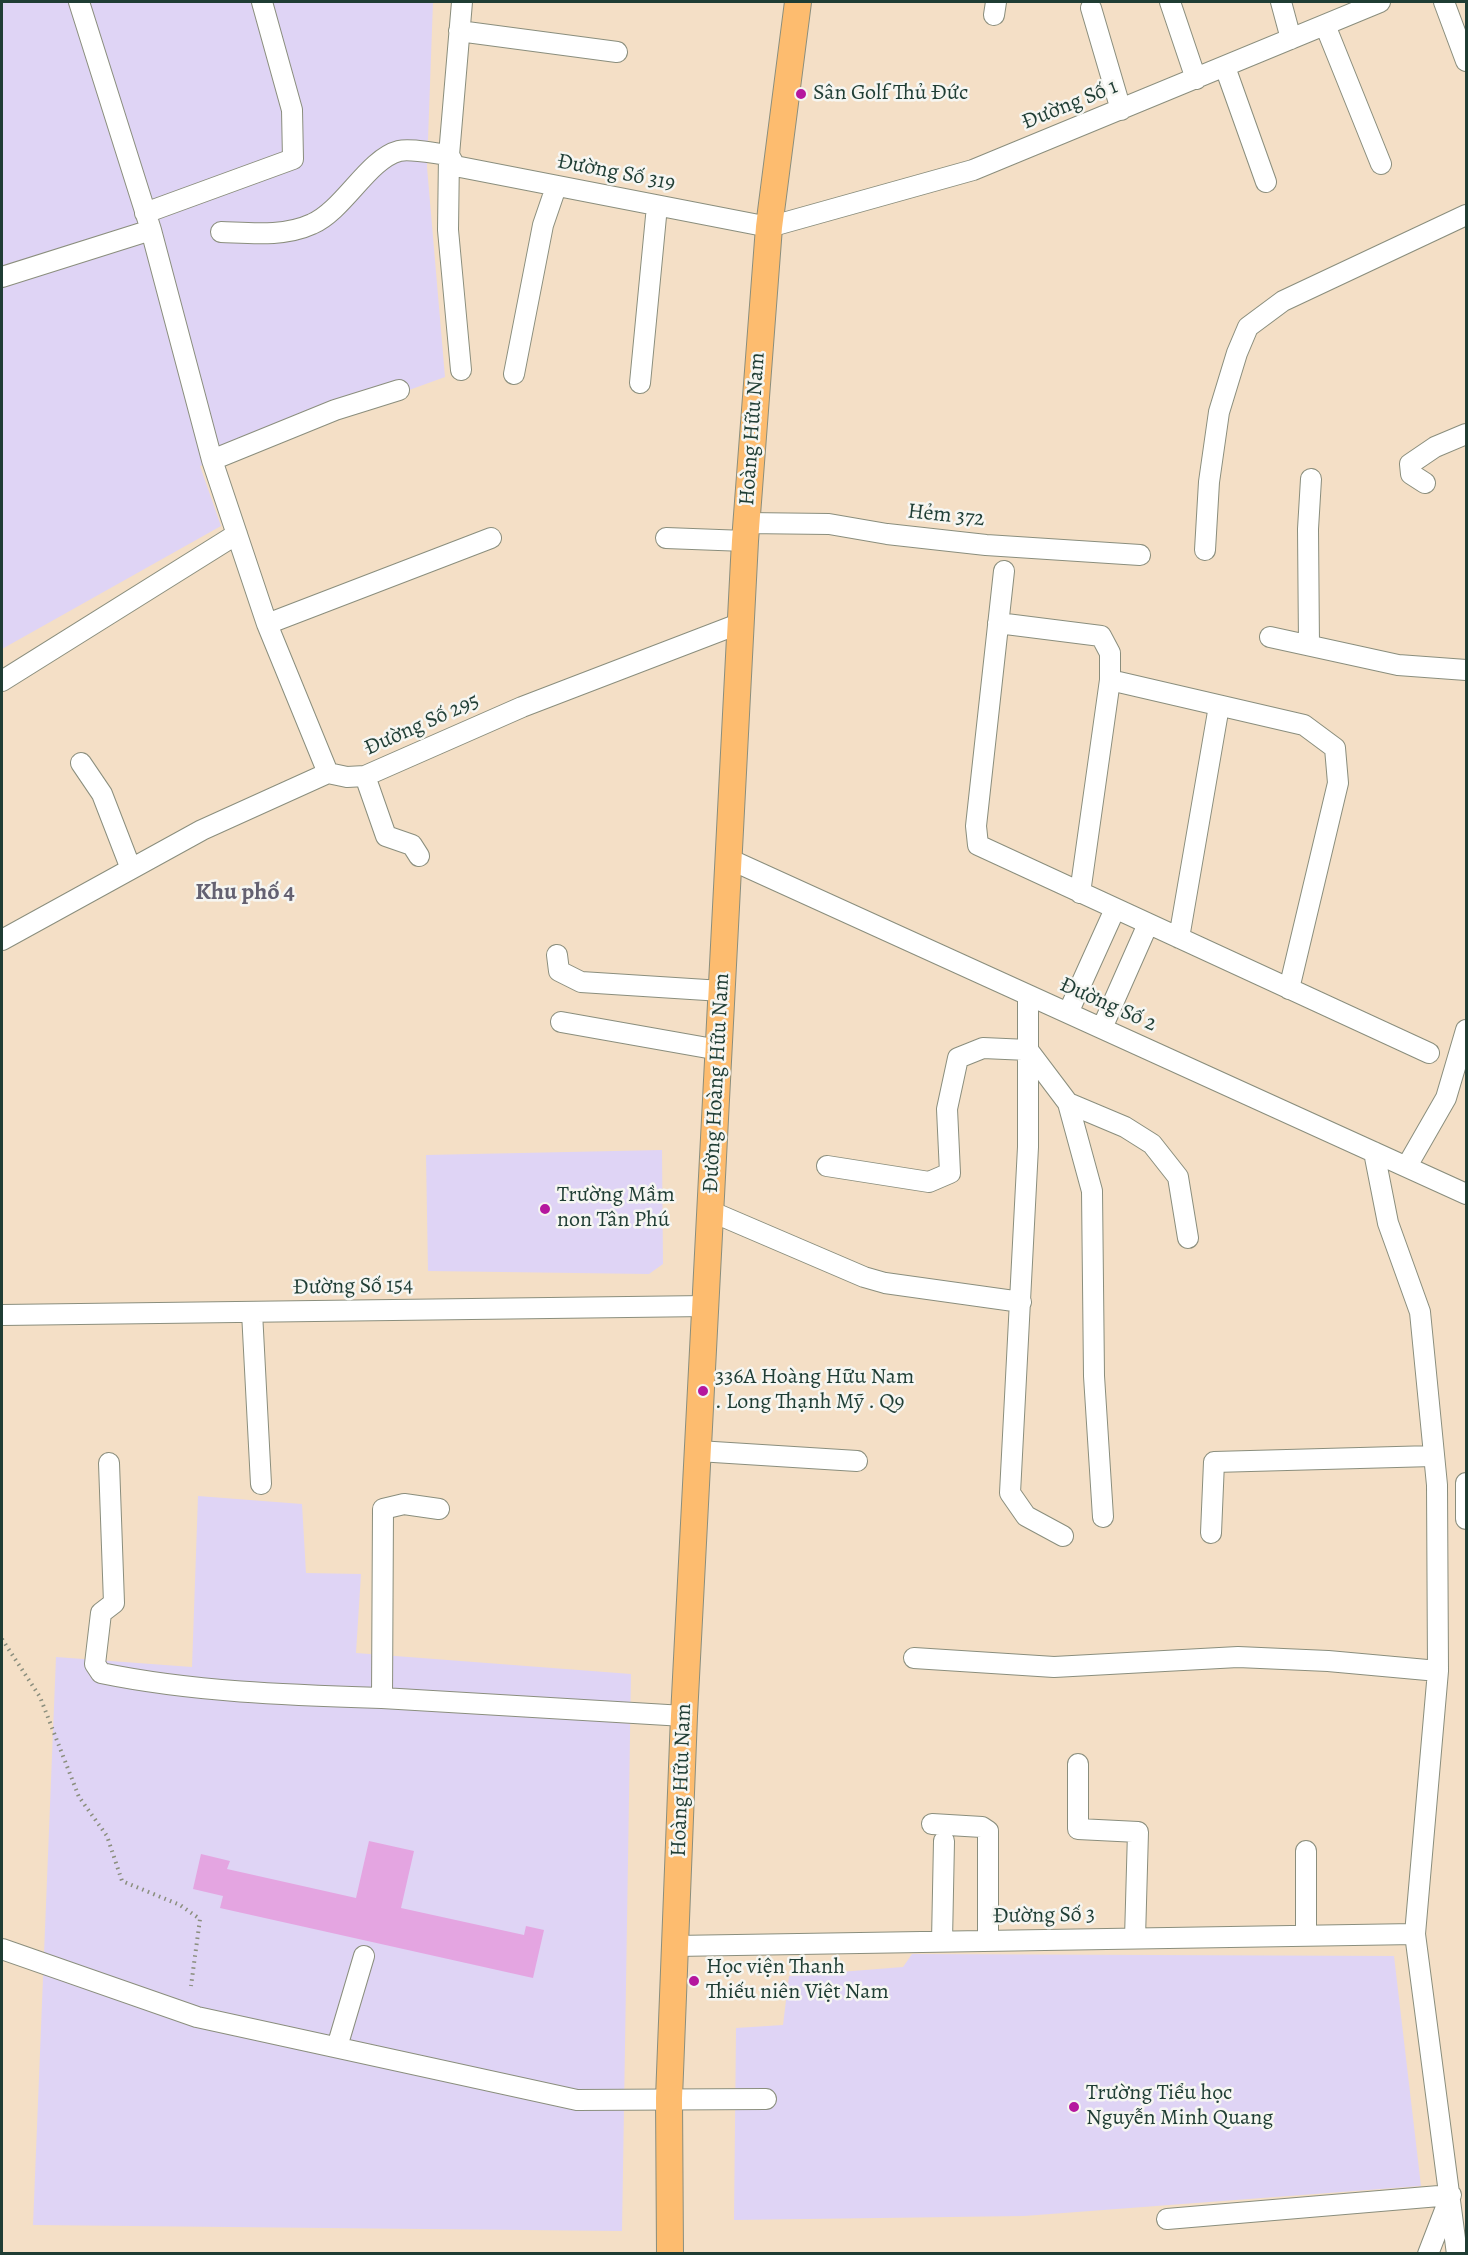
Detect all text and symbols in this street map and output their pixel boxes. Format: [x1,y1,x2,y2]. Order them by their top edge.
street label: Đường Số 1 [1018,74,1122,136]
place label: Sân Golf Thủ Đức [813,81,968,107]
marker: Sân Golf Thủ Đức [794,87,808,101]
street label: Đường Số 319 [555,149,677,197]
street label: Hoàng Hữu Nam [734,351,772,507]
street label: Hẻm 372 [906,499,986,533]
street label: Đường Số 295 [360,688,484,762]
district label: Khu phố 4 [195,879,295,907]
street label: Đường Hoàng Hữu Nam [698,972,736,1194]
street label: Đường Số 2 [1055,972,1161,1038]
place label: Trường Mầm non Tân Phú [557,1183,675,1234]
marker: Trường Mầm non Tân Phú [538,1202,552,1216]
street label: Đường Số 154 [293,1273,413,1301]
place label: 336A Hoàng Hữu Nam . Long Thạnh Mỹ . Q9 [715,1365,914,1416]
marker: 336A Hoàng Hữu Nam . Long Thạnh Mỹ . Q9 [696,1384,710,1398]
street label: Hoàng Hữu Nam [666,1703,698,1857]
street label: Đường Số 3 [993,1902,1095,1930]
place label: Học viện Thanh Thiếu niên Việt Nam [706,1955,889,2006]
marker: Học viện Thanh Thiếu niên Việt Nam [687,1974,701,1988]
place label: Trường Tiểu học Nguyễn Minh Quang [1086,2081,1273,2132]
marker: Trường Tiểu học Nguyễn Minh Quang [1067,2100,1081,2114]

